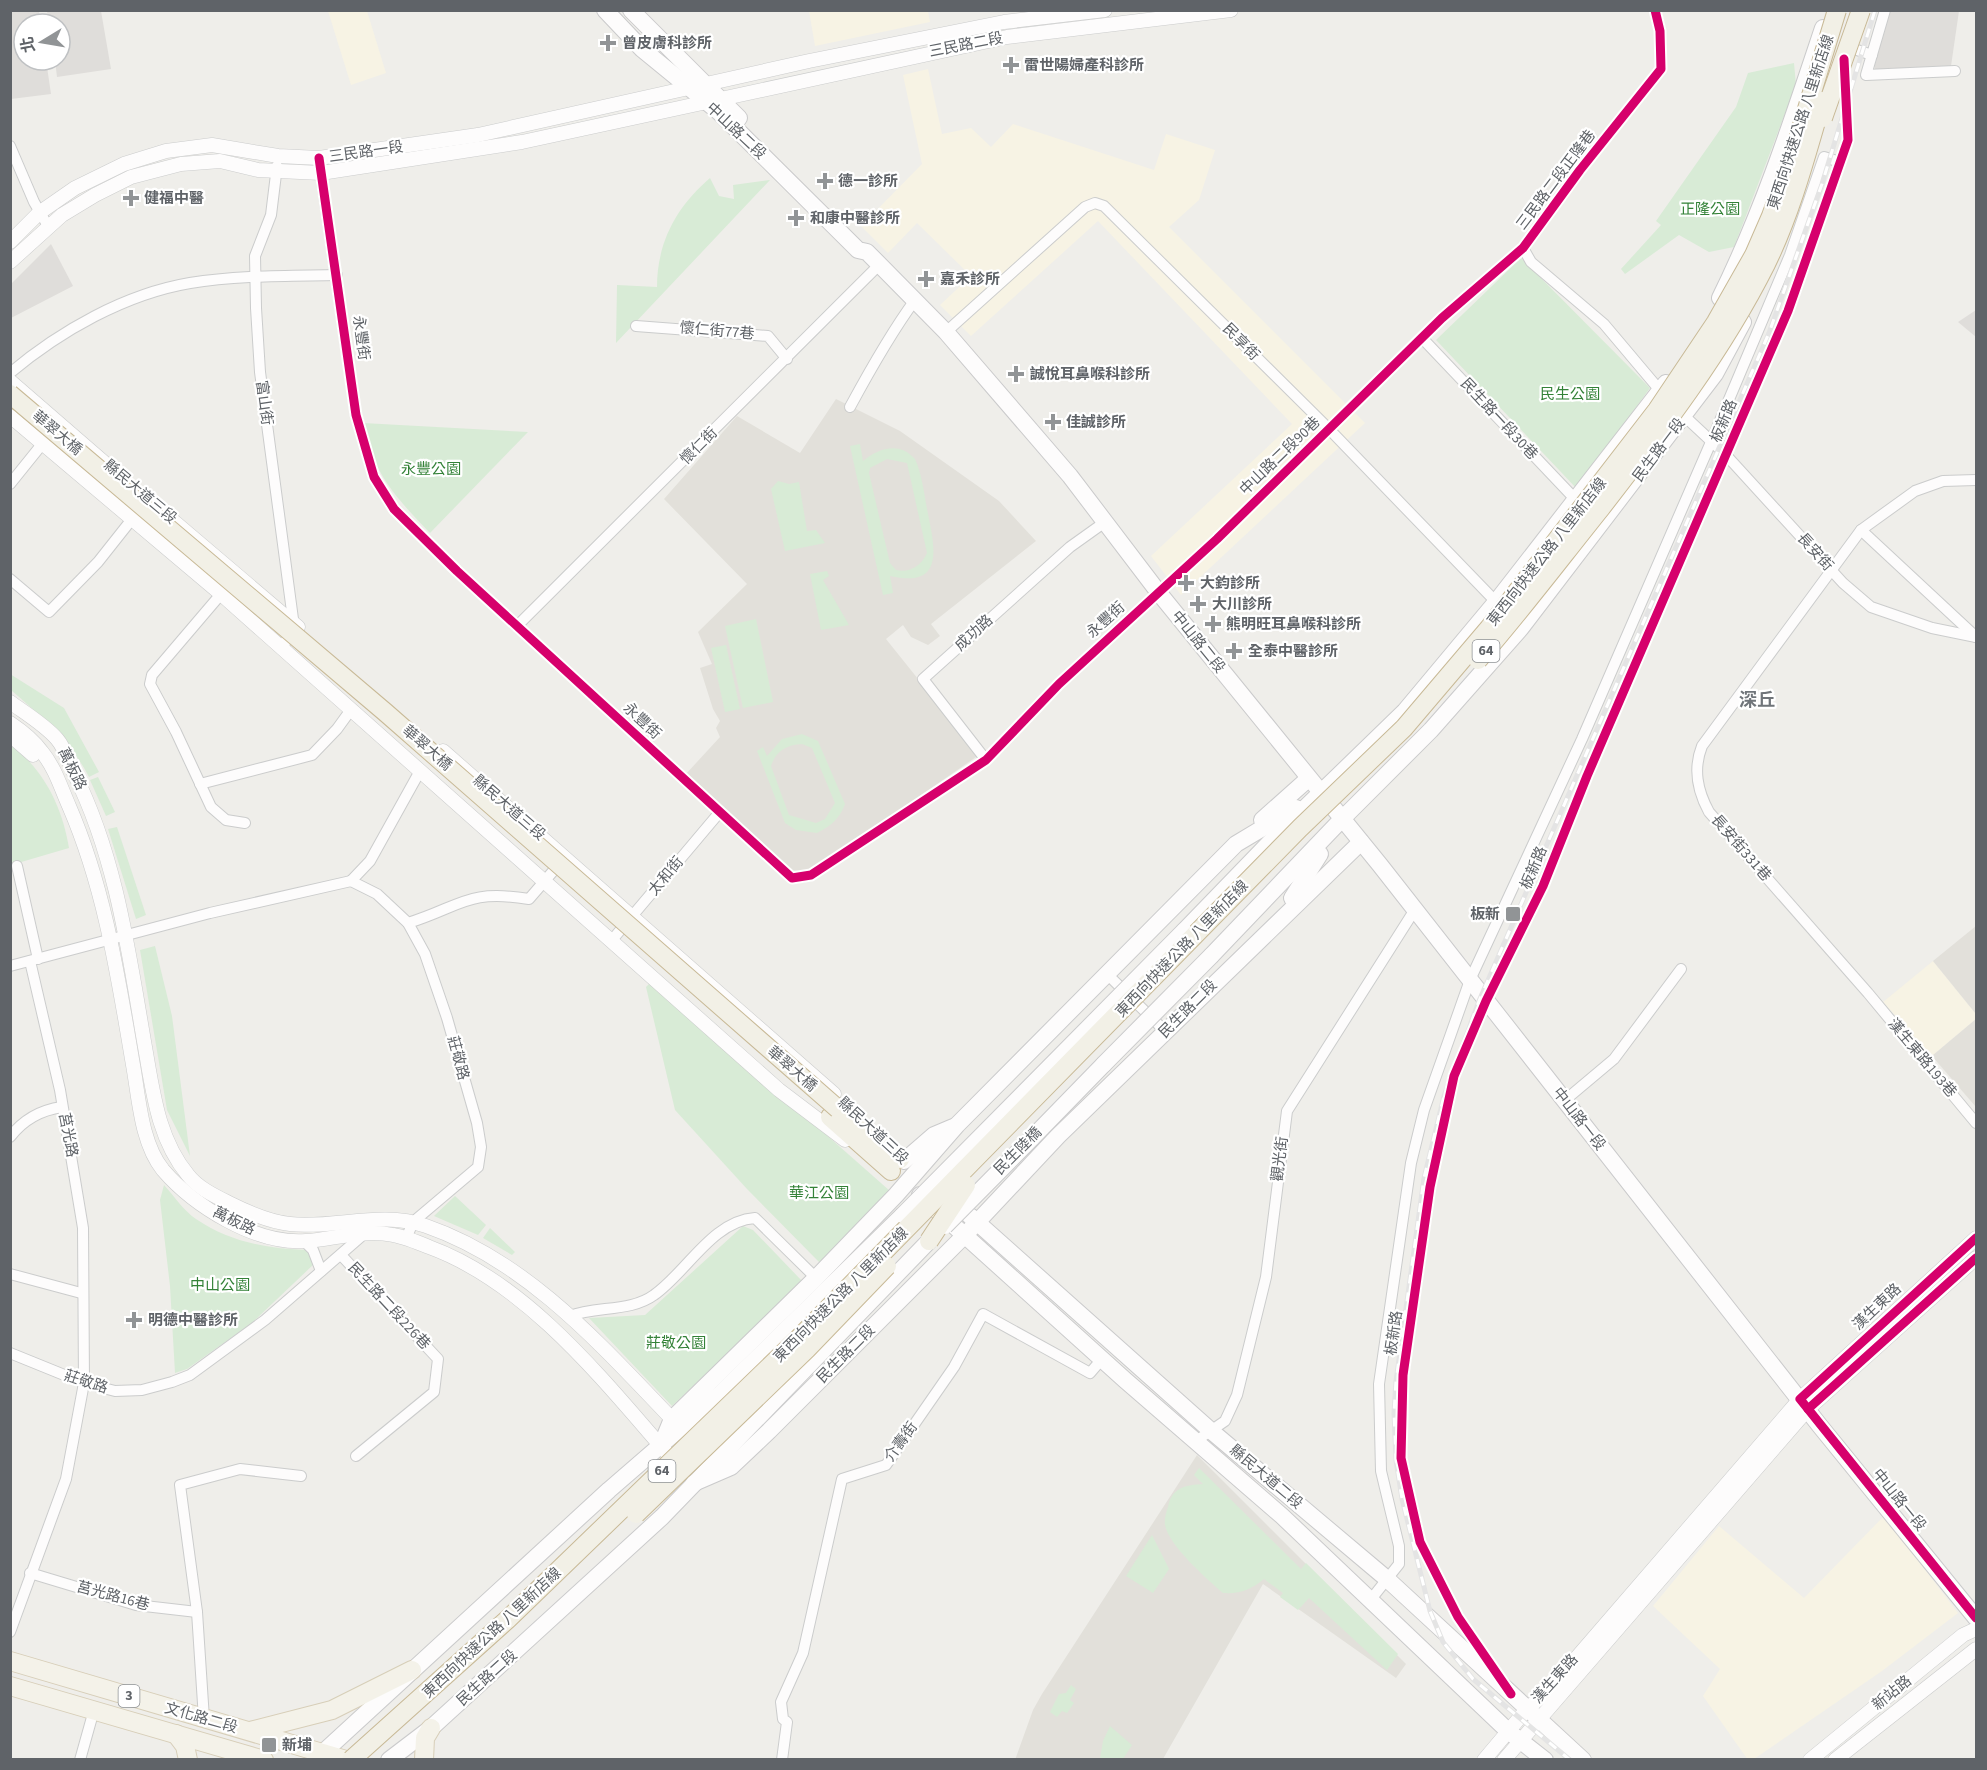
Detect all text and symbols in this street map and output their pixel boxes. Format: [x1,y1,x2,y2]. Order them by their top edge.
north arrow [12,12,72,72]
street label: 三民路二段 [927,28,1005,62]
street label: 東西向快速公路 八里新店線 [1763,32,1839,212]
place label: 曾皮膚科診所 [622,33,712,54]
marker: 曾皮膚科診所 [599,34,617,52]
text: 北 [16,35,41,55]
place label: 雷世陽婦產科診所 [1024,55,1144,76]
marker: 雷世陽婦產科診所 [1002,56,1020,74]
street label: 中山路二段 [701,98,771,164]
street label: 三民路二段正隆巷 [1512,126,1600,234]
street label: 三民路一段 [327,136,405,168]
place label: 德一診所 [838,171,898,192]
marker: 德一診所 [816,172,834,190]
place label: 健福中醫 [144,188,204,209]
marker: 健福中醫 [122,189,140,207]
park label: 正隆公園 [1680,199,1740,220]
place label: 和康中醫診所 [810,208,900,229]
marker: 和康中醫診所 [787,209,805,227]
place label: 嘉禾診所 [940,269,1000,290]
marker: 嘉禾診所 [917,270,935,288]
street label: 永豐街 [347,314,375,362]
street label: 懷仁街77巷 [679,317,755,345]
street label: 民享街 [1218,319,1264,365]
place label: 誠悅耳鼻喉科診所 [1030,364,1150,385]
marker: 誠悅耳鼻喉科診所 [1007,365,1025,383]
street label: 民生路一段30巷 [1456,373,1542,465]
street label: 富山街 [250,379,278,427]
park label: 民生公園 [1540,384,1600,405]
street label: 板新路 [1706,396,1742,446]
street label: 華翠大橋 [27,406,87,460]
place label: 佳誠診所 [1066,412,1126,433]
street label: 中山路二段90巷 [1235,412,1325,500]
marker: 佳誠診所 [1044,413,1062,431]
street label: 民生路一段 [1628,414,1690,486]
street label: 懷仁街 [676,423,722,469]
street label: 縣民大道三段 [99,455,181,529]
park label: 永豐公園 [401,459,461,480]
street label: 東西向快速公路 八里新店線 [1482,473,1612,631]
street label: 長安街 [1792,528,1838,576]
place label: 大鈞診所 [1200,573,1260,594]
marker: 大鈞診所 [1177,574,1195,592]
place label: 大川診所 [1212,594,1272,615]
marker: 大川診所 [1189,595,1207,613]
street label: 永豐街 [1082,597,1130,643]
street label: 中山路二段 [1166,606,1230,678]
street label: 成功路 [950,610,998,656]
place label: 熊明旺耳鼻喉科診所 [1226,614,1361,635]
marker: 熊明旺耳鼻喉科診所 [1204,615,1222,633]
road number: 64 [1472,640,1500,662]
place label: 全泰中醫診所 [1248,641,1338,662]
marker: 全泰中醫診所 [1225,642,1243,660]
district label: 深丘 [1739,688,1775,713]
street label: 永豐街 [618,698,666,744]
street label: 華翠大橋 [397,720,457,776]
street label: 萬板路 [53,744,91,794]
street label: 縣民大道三段 [468,771,550,845]
street label: 長安街331巷 [1706,810,1776,886]
street label: 板新路 [1516,843,1552,893]
street label: 太和街 [643,852,689,900]
street label: 東西向快速公路 八里新店線 [1111,876,1253,1022]
place label: 板新 [1470,904,1500,925]
marker: 板新 [1504,905,1522,923]
street label: 民生路二段 [1154,975,1222,1043]
street label: 漢生東路193巷 [1883,1014,1961,1102]
street label: 莊敬路 [442,1034,474,1082]
street label: 華翠大橋 [762,1041,822,1097]
street label: 中山路一段 [1548,1083,1610,1155]
street label: 縣民大道三段 [833,1093,913,1169]
street label: 莒光路 [53,1111,83,1159]
street label: 民生陸橋 [989,1122,1047,1180]
street label: 觀光街 [1267,1135,1293,1183]
park label: 華江公園 [789,1183,849,1204]
street label: 萬板路 [209,1202,259,1240]
street label: 東西向快速公路 八里新店線 [769,1223,913,1367]
street label: 民生路二段226巷 [343,1258,435,1354]
park label: 中山公園 [190,1275,250,1296]
street label: 漢生東路 [1848,1279,1906,1335]
street label: 板新路 [1380,1309,1408,1357]
place label: 明德中醫診所 [148,1310,238,1331]
marker: 明德中醫診所 [125,1311,143,1329]
street label: 民生路二段 [812,1320,880,1388]
park label: 莊敬公園 [646,1333,706,1354]
street label: 莊敬路 [61,1365,111,1399]
street label: 介壽街 [879,1418,923,1466]
street label: 縣民大道二段 [1225,1440,1307,1514]
road number: 64 [648,1460,676,1482]
street label: 中山路一段 [1867,1464,1931,1536]
street label: 東西向快速公路 八里新店線 [418,1563,566,1703]
street label: 莒光路16巷 [74,1576,152,1616]
street label: 民生路二段 [452,1645,522,1711]
street label: 漢生東路 [1527,1650,1583,1708]
street label: 新站路 [1868,1671,1916,1715]
road number: 3 [118,1685,140,1707]
street label: 文化路二段 [162,1698,240,1738]
place label: 新埔 [282,1735,312,1756]
marker: 新埔 [260,1736,278,1754]

